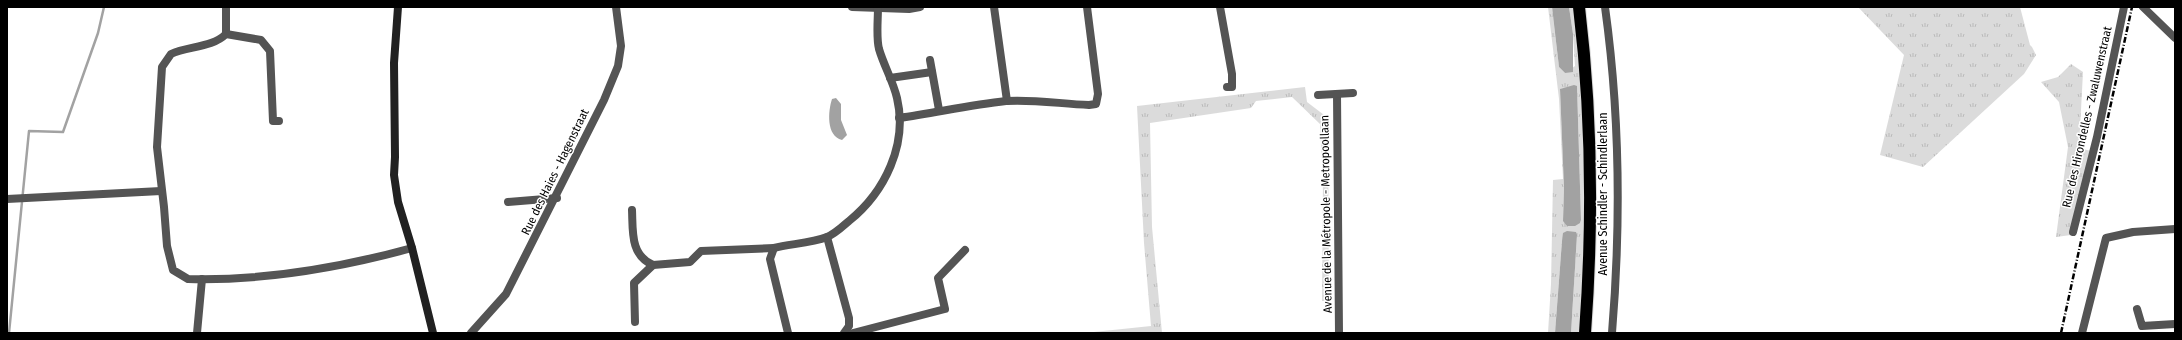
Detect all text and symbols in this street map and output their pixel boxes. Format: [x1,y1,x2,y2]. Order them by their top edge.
street label: Rue des Hirondelles - Zwaluwenstraat [2059,25,2115,209]
street label: Rue des Haies - Hagenstraat [518,107,592,237]
street label: Avenue Schindler - Schindlerlaan [1596,113,1610,275]
street label: Avenue de la Métropole - Metropoollaan [1317,115,1335,313]

